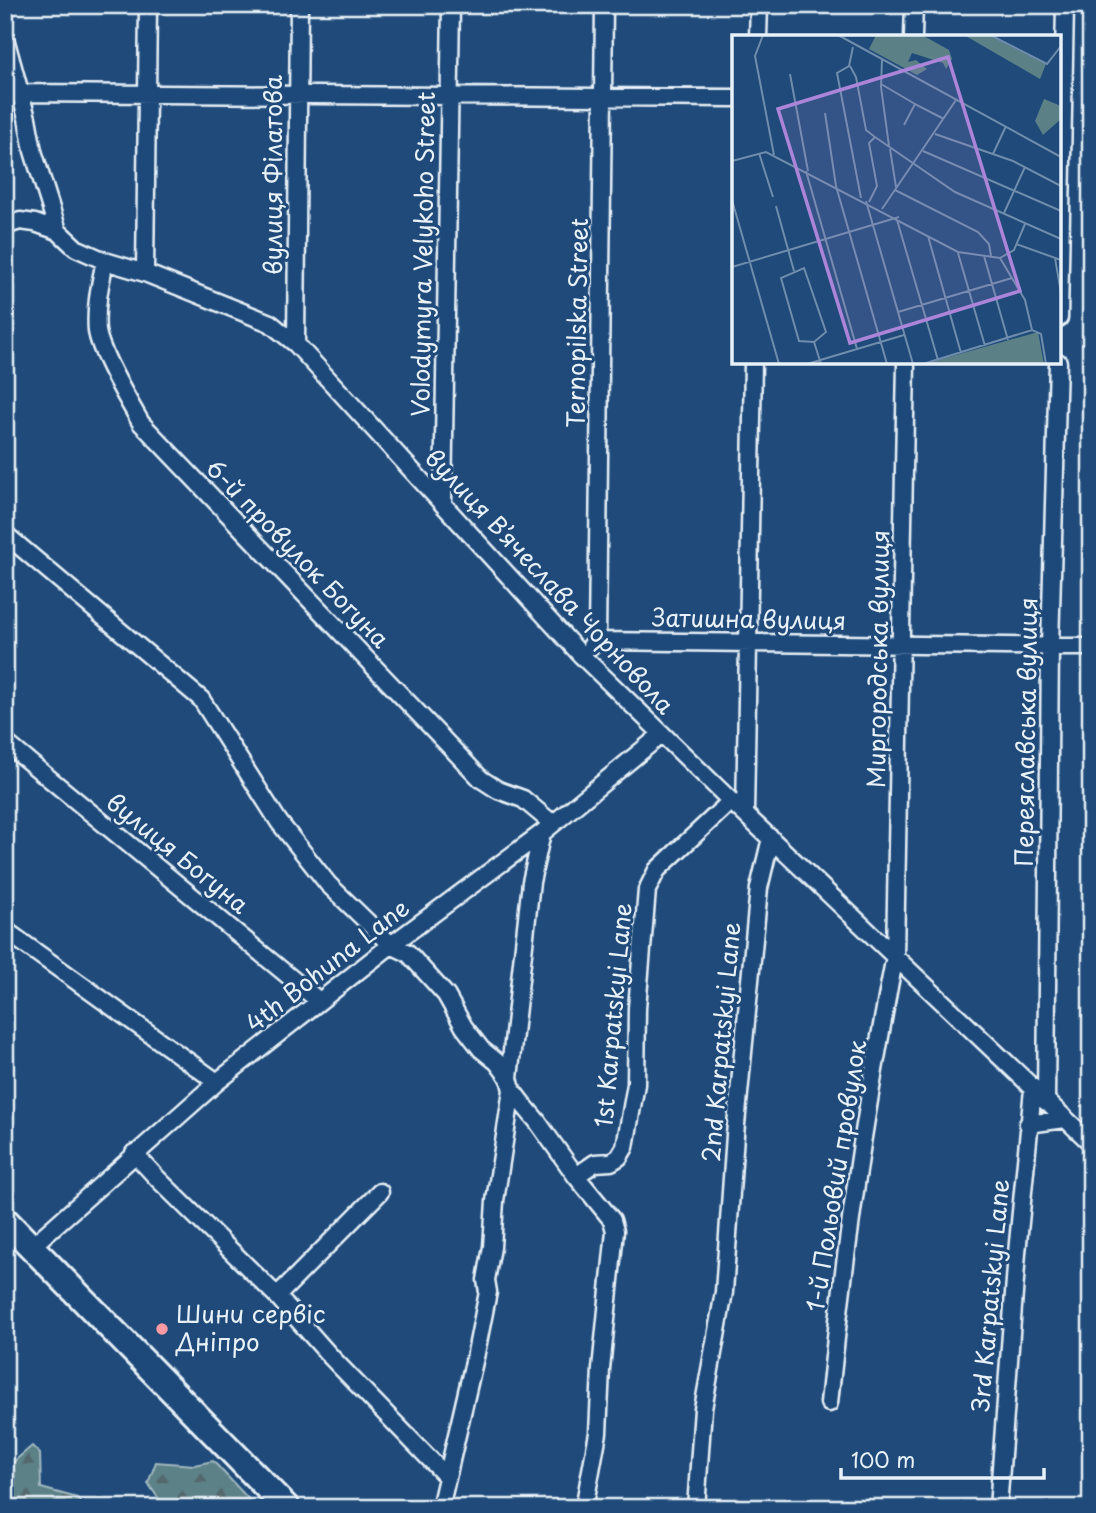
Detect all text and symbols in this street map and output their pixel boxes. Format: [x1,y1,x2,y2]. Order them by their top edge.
inset map [732,35,1061,364]
street label: вулиця Філатова [254,75,290,275]
street label: Volodymyra Velykoho Street [401,91,443,417]
street label: Ternopilska Street [556,218,596,428]
street label: вулиця Вʼячеслава Чорновола [418,440,683,721]
street label: 6-й провулок Богуна [198,450,399,655]
street label: Миргородська вулиця [857,529,897,788]
street label: Переяславська вулиця [1005,597,1045,867]
street label: Затишна вулиця [652,598,846,638]
street label: вулиця Богуна [99,784,257,921]
street label: 4th Bohuna Lane [237,889,416,1040]
street label: 1st Karpatskyi Lane [584,901,640,1129]
street label: 2nd Karpatskyi Lane [692,920,748,1163]
street label: 1-й Польовий провулок [796,1036,874,1314]
street label: 3rd Karpatskyi Lane [961,1177,1017,1414]
place label: Шини сервіс Дніпро [175,1295,325,1359]
marker: Шини сервіс Дніпро [154,1321,170,1337]
scale bar [841,1436,1044,1480]
text: 100 m [851,1443,915,1475]

